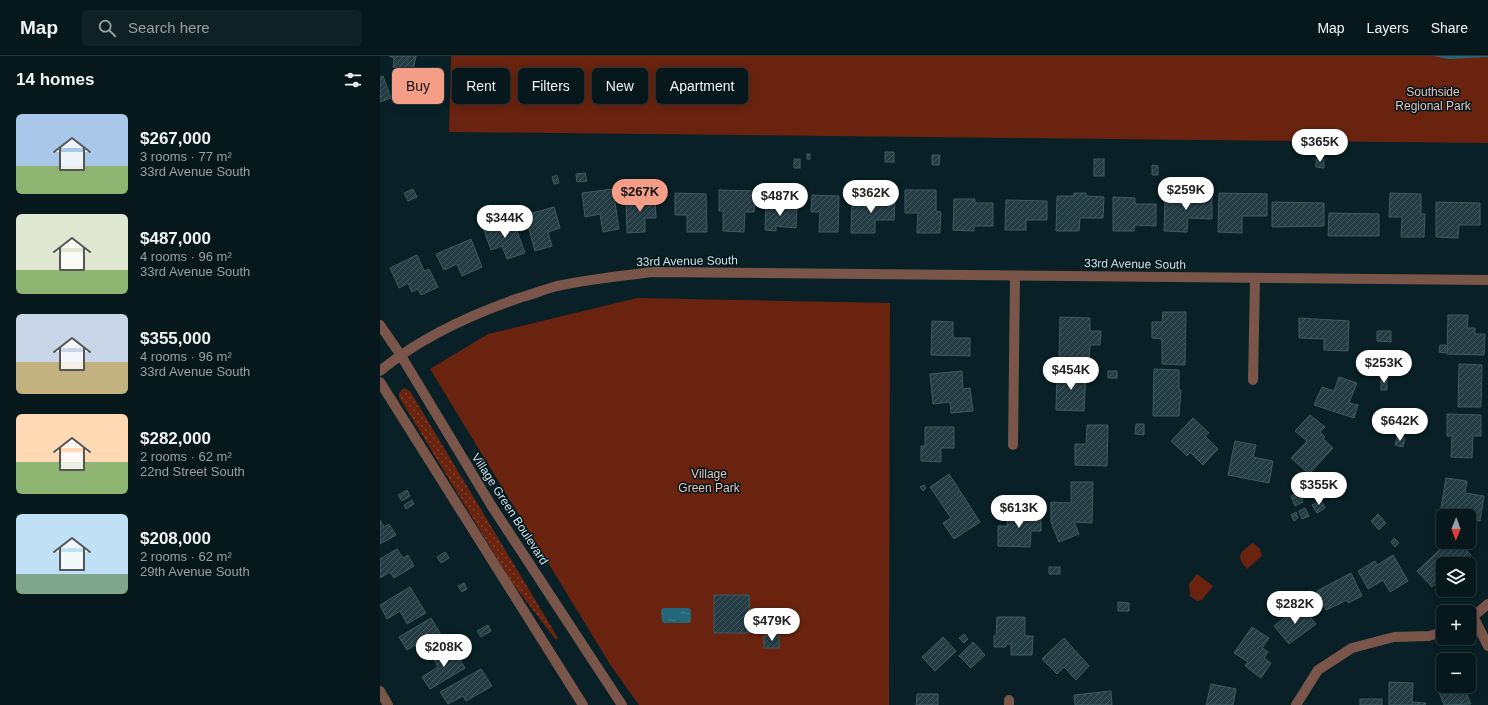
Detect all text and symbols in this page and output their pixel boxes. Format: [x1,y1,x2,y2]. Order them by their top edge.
search box [82,10,362,46]
text: Map [20,17,58,38]
icon: search [96,17,118,39]
text: Search here [128,19,210,36]
text: Map [1317,20,1345,36]
text: Layers [1367,20,1409,36]
text: Share [1431,20,1468,36]
chip: Buy [392,68,444,104]
chip: Rent [452,68,510,104]
chip: Filters [518,68,584,104]
chip: New [592,68,648,104]
chip: Apartment [656,68,748,104]
icon: filters [342,69,364,91]
text: 14 homes [16,70,94,89]
park label: Southside Regional Park [1395,85,1472,113]
text: $267,000 [140,129,211,148]
pin: $365K [1292,129,1348,163]
icon: home [48,130,96,178]
text: $365K [1301,134,1339,149]
text: 3 rooms · 77 m² [140,149,232,164]
text: 33rd Avenue South [140,164,250,179]
pin: $259K [1158,177,1214,211]
pin: $267K [612,179,668,213]
pin: $362K [843,180,899,214]
text: $259K [1167,182,1205,197]
pin: $487K [752,183,808,217]
text: $267K [621,184,659,199]
text: $362K [852,185,890,200]
text: $487K [761,188,799,203]
pin: $344K [477,205,533,239]
text: $344K [486,210,524,225]
text: $487,000 [140,229,211,248]
icon: home [48,230,96,278]
text: 4 rooms · 96 m² [140,249,232,264]
street label: 33rd Avenue South [636,253,738,269]
street label: 33rd Avenue South [1084,256,1186,272]
text: 33rd Avenue South [140,264,250,279]
text: $355,000 [140,329,211,348]
icon: home [48,330,96,378]
text: 4 rooms · 96 m² [140,349,232,364]
pin: $253K [1356,350,1412,384]
text: $253K [1365,355,1403,370]
pin: $454K [1043,357,1099,391]
text: $454K [1052,362,1090,377]
text: 33rd Avenue South [140,364,250,379]
pin: $642K [1372,408,1428,442]
text: $642K [1381,413,1419,428]
text: $282,000 [140,429,211,448]
icon: home [48,430,96,478]
text: 2 rooms · 62 m² [140,449,232,464]
street label: Village Green Boulevard [469,451,551,567]
text: 22nd Street South [140,464,245,479]
park label: Village Green Park [678,467,741,495]
pin: $355K [1291,472,1347,506]
text: $355K [1300,477,1338,492]
pin: $613K [991,495,1047,529]
text: $613K [1000,500,1038,515]
north arrow [1436,509,1476,549]
map controls [1436,509,1476,693]
text: $208,000 [140,529,211,548]
icon: home [48,530,96,578]
text: 2 rooms · 62 m² [140,549,232,564]
button: layers [1436,557,1476,597]
text: 29th Avenue South [140,564,250,579]
pin: $282K [1267,591,1323,625]
text: $282K [1276,596,1314,611]
button: + [1436,605,1476,645]
pin: $479K [744,608,800,642]
text: $479K [753,613,791,628]
pin: $208K [416,634,472,668]
text: $208K [425,639,463,654]
button: − [1436,653,1476,693]

